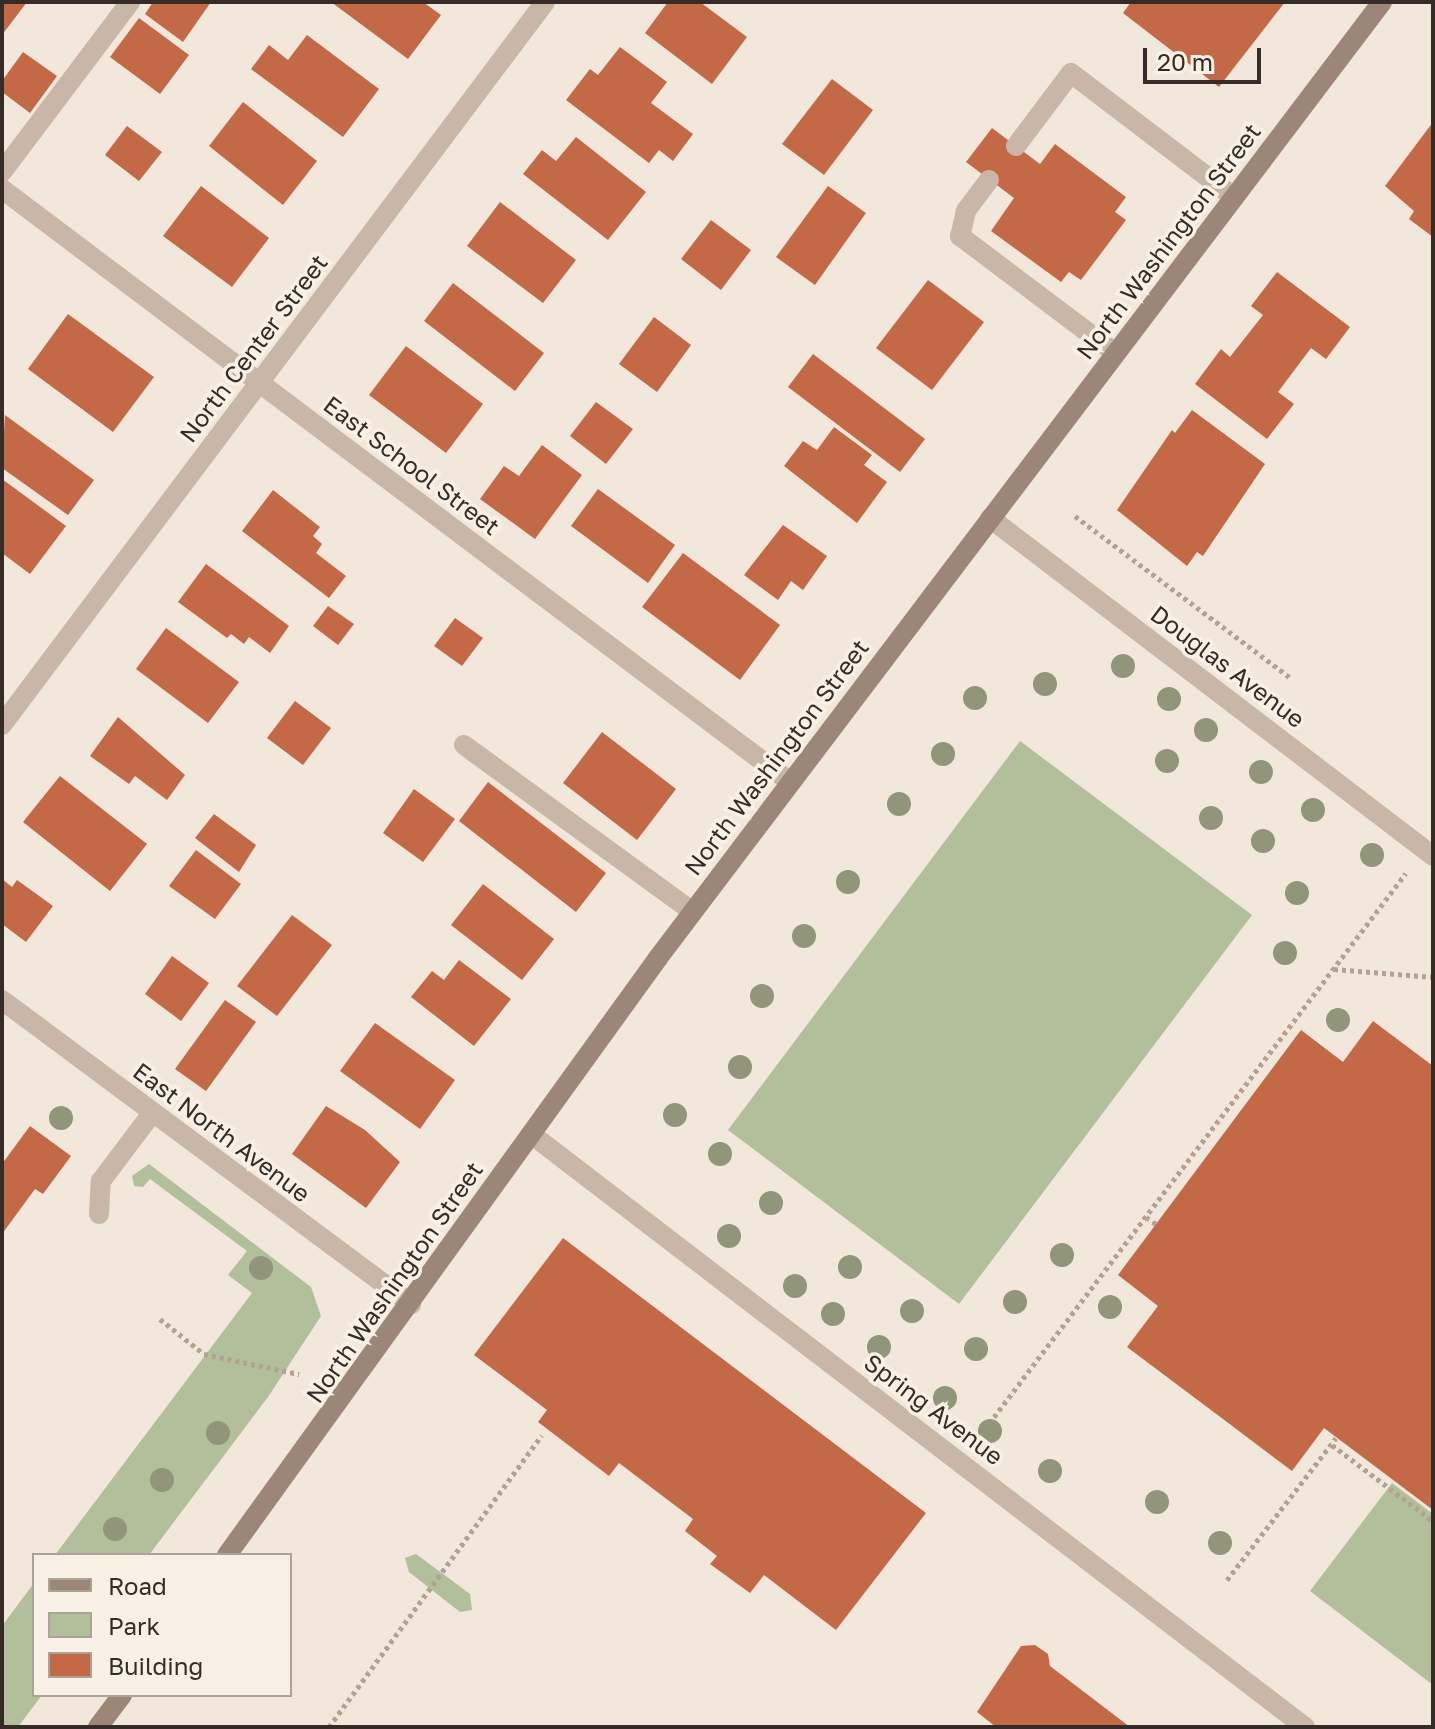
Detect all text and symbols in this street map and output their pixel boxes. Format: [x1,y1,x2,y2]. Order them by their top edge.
scale bar [1147,32,1265,82]
text: 20 m [1157,47,1213,76]
street label: North Washington Street [1070,117,1266,365]
street label: North Center Street [173,248,333,448]
street label: East School Street [318,389,506,541]
street label: Douglas Avenue [1145,599,1311,733]
street label: North Washington Street [678,633,874,881]
street label: East North Avenue [128,1056,316,1208]
street label: North Washington Street [300,1156,488,1408]
street label: Spring Avenue [859,1348,1009,1470]
legend [32,1553,292,1697]
text: Road [108,1571,167,1600]
text: Park [108,1611,160,1640]
text: Building [108,1651,203,1680]

